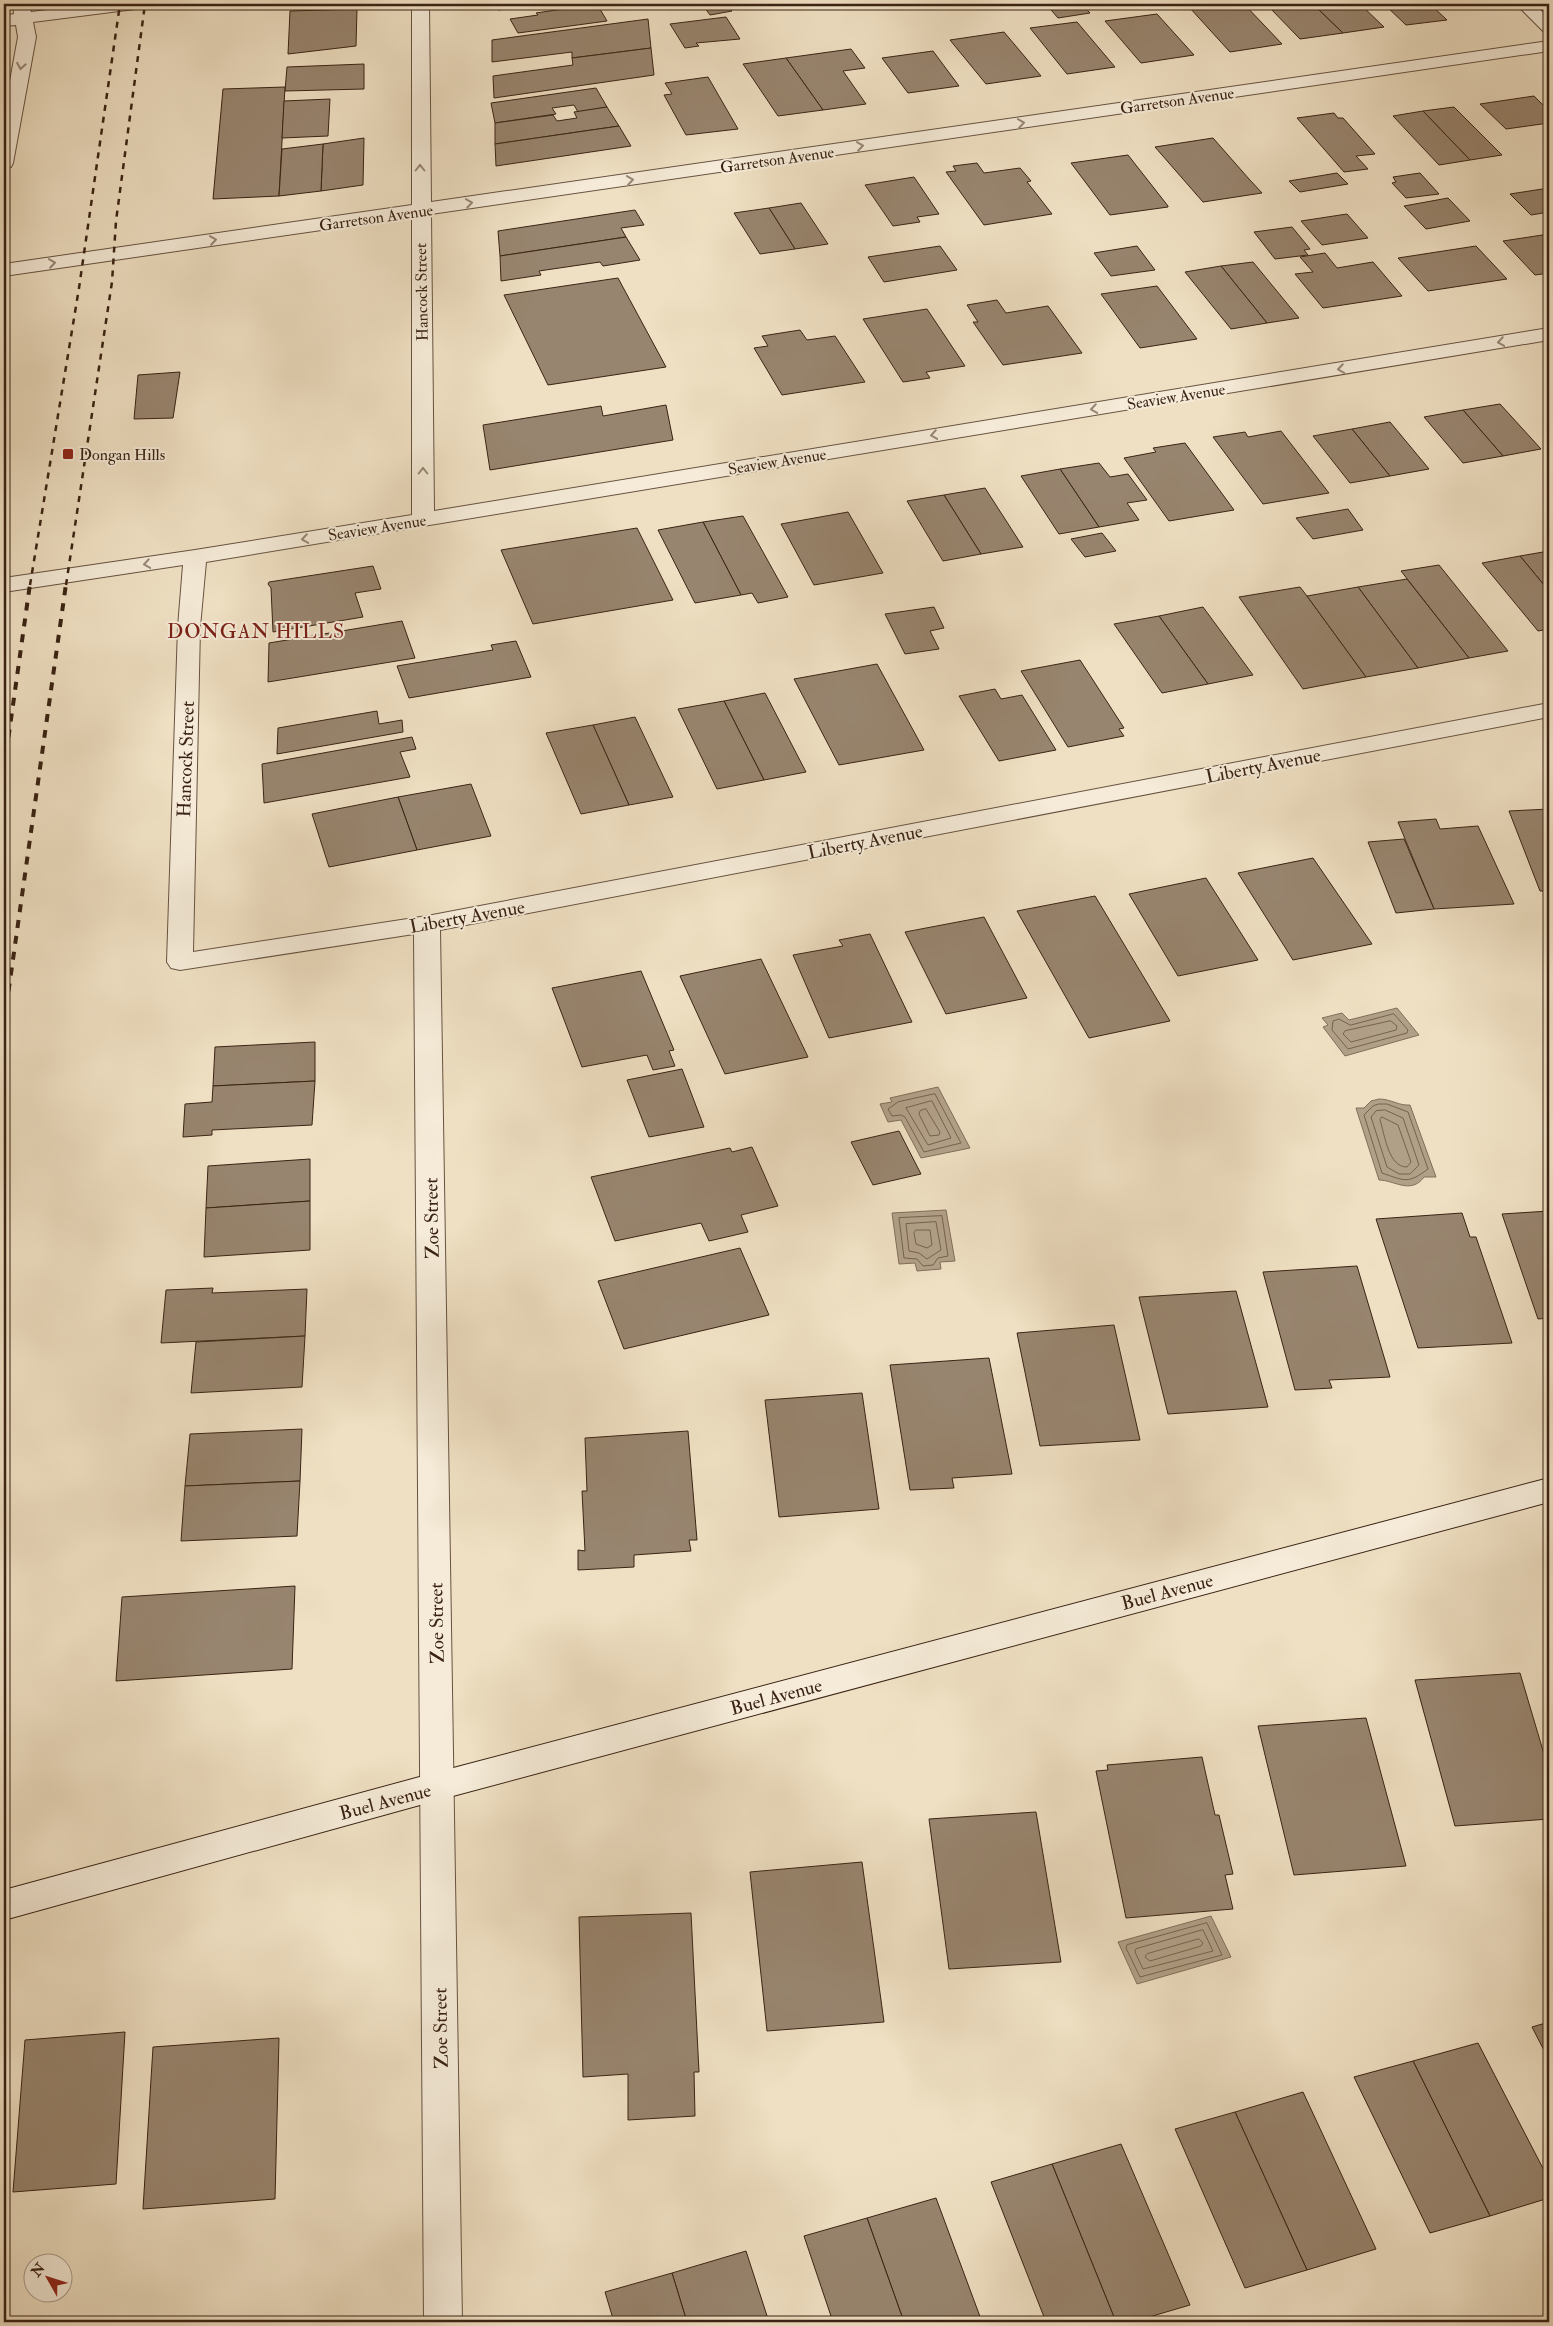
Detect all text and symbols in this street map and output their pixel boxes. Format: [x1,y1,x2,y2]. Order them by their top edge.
one-way arrow [17,62,27,71]
street label: Garretson Avenue [1119,83,1236,119]
one-way arrow [1017,118,1025,129]
street label: Garretson Avenue [719,142,836,178]
one-way arrow [856,142,865,152]
one-way arrow [415,164,425,172]
one-way arrow [626,175,634,186]
one-way arrow [466,198,474,209]
street label: Garretson Avenue [318,200,435,236]
one-way arrow [209,235,217,246]
street label: Hancock Street [411,243,433,341]
one-way arrow [48,259,56,269]
one-way arrow [1497,337,1506,347]
one-way arrow [1336,363,1345,373]
street label: Seaview Avenue [1126,379,1227,415]
one-way arrow [1090,404,1098,414]
one-way arrow [929,430,938,440]
street label: Seaview Avenue [727,444,828,480]
place label: Dongan Hills [79,445,165,465]
marker: Dongan Hills [61,447,75,461]
one-way arrow [418,467,428,474]
street label: Seaview Avenue [327,510,428,546]
one-way arrow [301,533,310,543]
one-way arrow [142,558,150,569]
district label: DONGAN HILLS [167,619,345,644]
street label: Hancock Street [172,700,200,818]
street label: Liberty Avenue [1204,743,1323,789]
street label: Liberty Avenue [806,819,925,865]
street label: Liberty Avenue [408,895,527,939]
street label: Zoe Street [419,1177,445,1259]
street label: Buel Avenue [1119,1568,1216,1616]
street label: Zoe Street [424,1582,450,1664]
street label: Buel Avenue [728,1673,825,1721]
street label: Buel Avenue [337,1778,434,1826]
street label: Zoe Street [428,1987,454,2069]
north arrow [22,2254,72,2304]
text: N [27,2260,49,2281]

